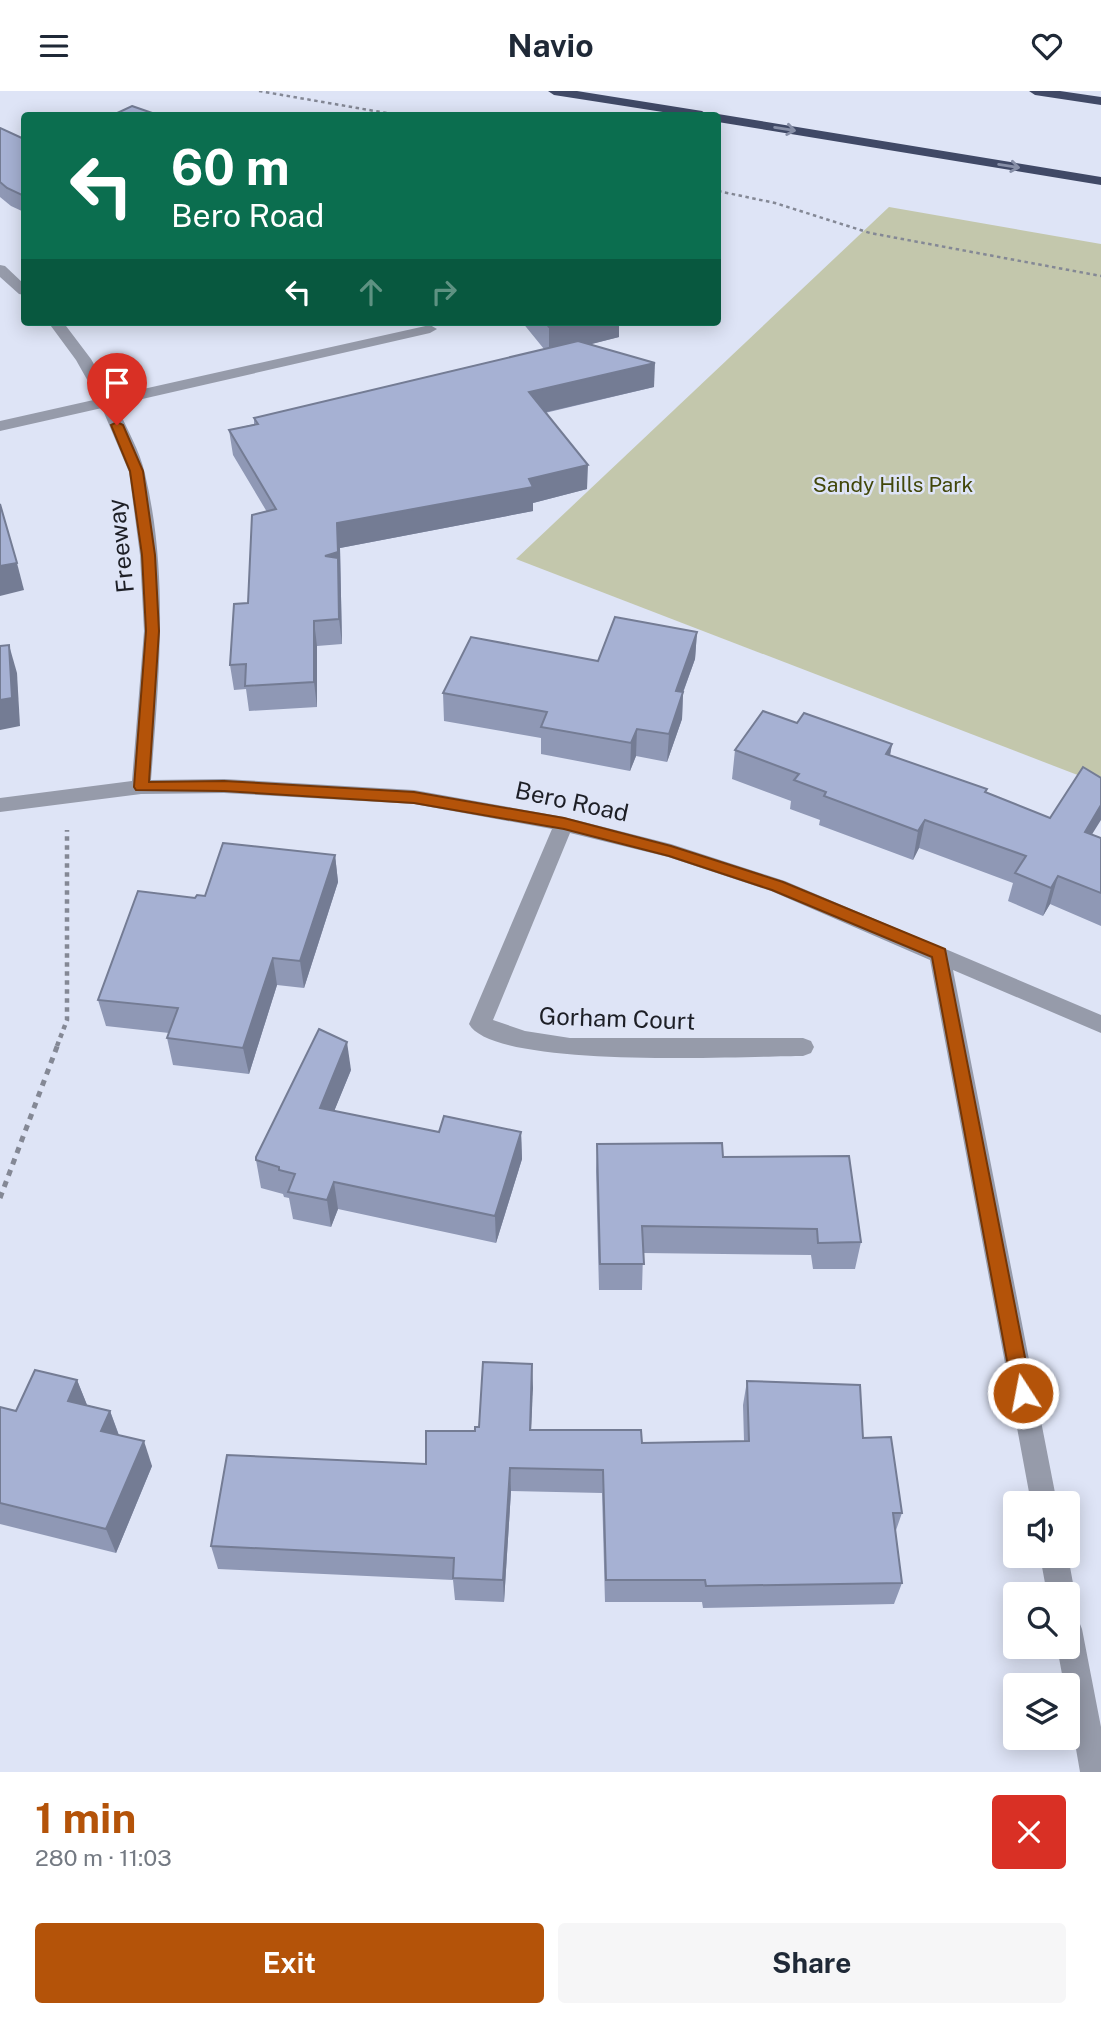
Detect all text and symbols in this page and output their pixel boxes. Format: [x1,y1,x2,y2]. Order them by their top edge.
icon: menu [35,27,73,65]
text: Navio [507,27,594,64]
icon: heart [1028,27,1066,65]
one-way arrow [773,123,796,136]
text: 60 m [171,138,290,196]
icon: left [56,140,147,231]
one-way arrow [997,160,1020,173]
text: Bero Road [171,197,324,234]
icon: left [279,273,317,311]
icon: ahead [352,273,390,311]
icon: right [425,273,463,311]
pin [87,353,147,425]
icon: arrive [98,364,136,402]
park label: Sandy Hills Park [813,472,973,497]
street label: Freeway [101,497,139,595]
street label: Bero Road [513,775,631,827]
street label: Gorham Court [538,1001,696,1035]
position arrow [986,1356,1060,1430]
map controls [1003,1491,1080,1750]
button: sound [1003,1491,1080,1568]
button: search [1003,1582,1080,1659]
button: layers [1003,1673,1080,1750]
text: 1 min [35,1793,136,1842]
button: close [992,1795,1066,1869]
text: 280 m · 11:03 [35,1844,172,1871]
button: Exit [35,1923,544,2003]
button: Share [558,1923,1066,2003]

